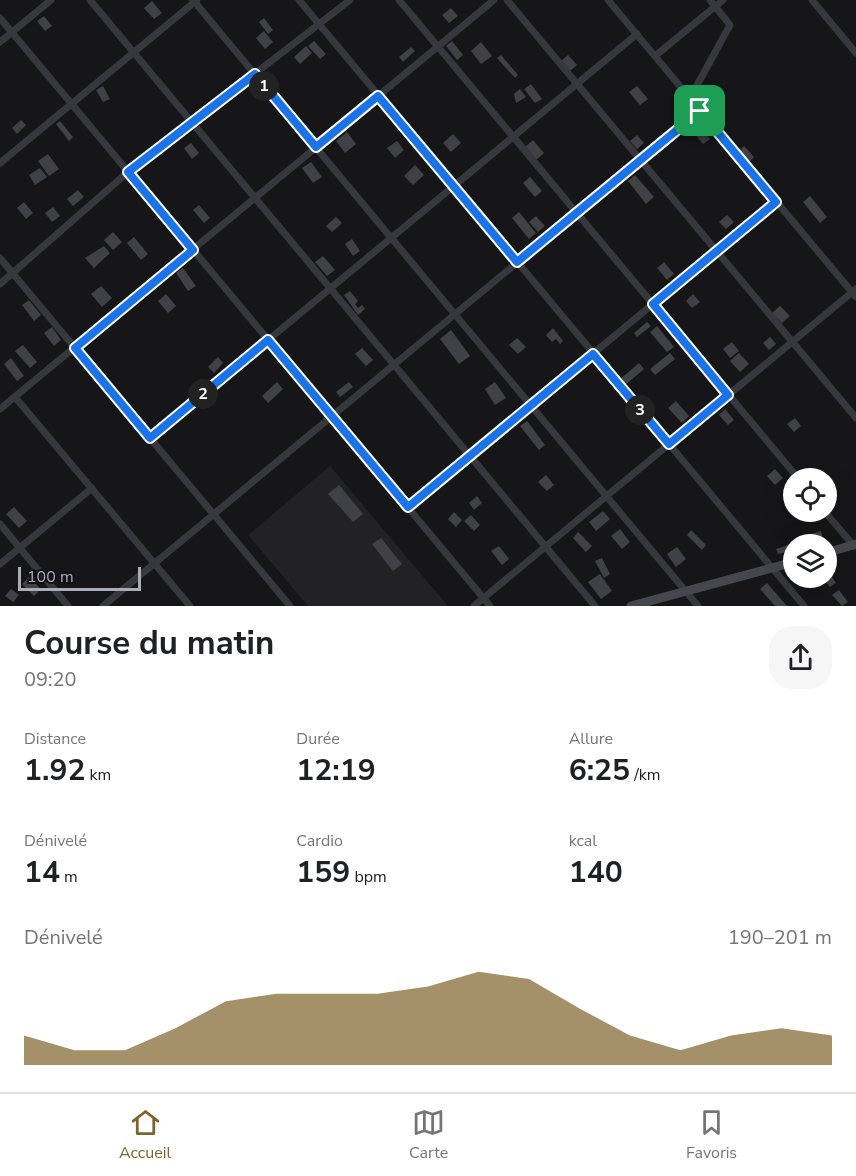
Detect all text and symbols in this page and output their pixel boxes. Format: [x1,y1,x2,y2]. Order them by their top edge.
pin: 1 [249,71,279,101]
text: 1 [259,75,269,97]
pin [674,85,725,136]
icon: arrive [683,94,716,127]
pin: 2 [188,379,218,409]
text: 2 [198,383,208,405]
pin: 3 [625,395,655,425]
text: 3 [635,399,645,421]
map controls [783,468,837,588]
button: locate [783,468,837,522]
button: layers [783,534,837,588]
scale bar [18,564,141,592]
text: 100 m [27,566,74,588]
text: Course du matin [24,621,274,666]
button: share [769,626,832,689]
text: 09:20 [24,666,77,693]
text: Distance [24,728,86,750]
text: Durée [296,728,340,750]
text: Allure [569,728,613,750]
text: 1.92 [24,750,85,791]
text: 12:19 [296,750,376,791]
text: 6:25 [569,750,630,791]
text: km [85,764,111,786]
text: /km [630,764,660,786]
text: Dénivelé [24,830,87,852]
text: Cardio [296,830,343,852]
text: kcal [569,830,597,852]
text: 14 [24,852,60,893]
text: 159 [296,852,350,893]
text: 140 [569,852,623,893]
text: m [60,866,78,888]
text: bpm [350,866,387,888]
text: Dénivelé [24,924,103,951]
text: 190–201 m [728,924,832,951]
tab: Accueil [119,1106,171,1164]
tab: Carte [409,1106,448,1164]
tab: Favoris [686,1106,737,1164]

